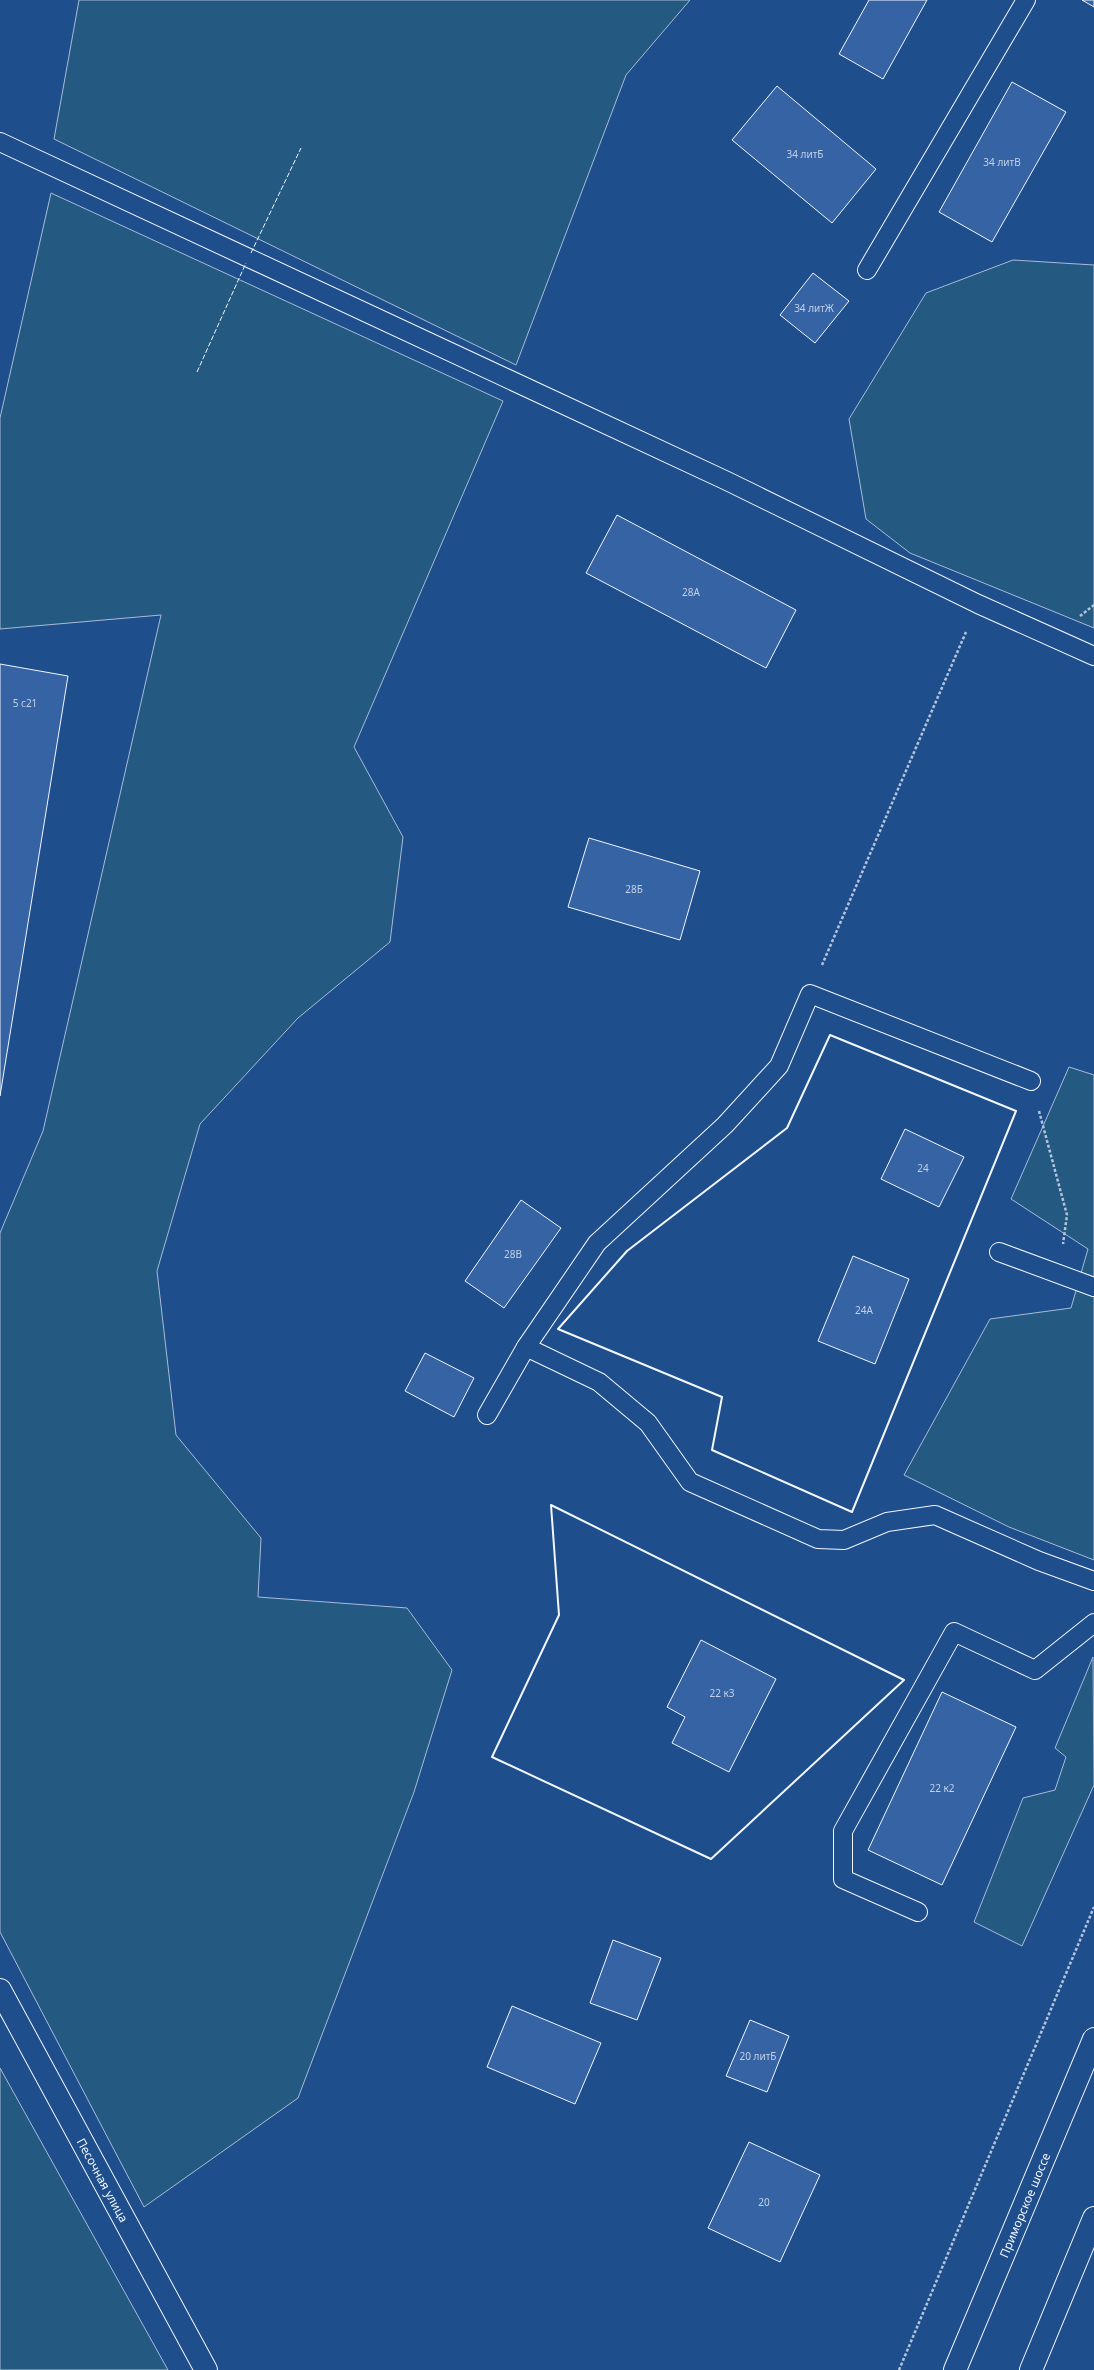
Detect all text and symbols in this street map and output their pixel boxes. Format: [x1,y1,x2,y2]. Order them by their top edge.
house number: 34 литБ [787,147,823,161]
house number: 34 литВ [983,155,1021,169]
house number: 34 литЖ [794,301,835,315]
house number: 28А [682,585,701,599]
house number: 5 с21 [13,696,37,710]
house number: 28Б [625,882,643,896]
house number: 24 [917,1161,929,1175]
house number: 28В [504,1247,522,1261]
house number: 24А [855,1303,874,1317]
house number: 22 к3 [709,1686,735,1700]
house number: 22 к2 [929,1781,955,1795]
house number: 20 литБ [740,2049,776,2063]
street label: Песочная улица [73,2135,133,2225]
street label: Приморское шоссе [995,2150,1054,2260]
house number: 20 [758,2195,770,2209]

